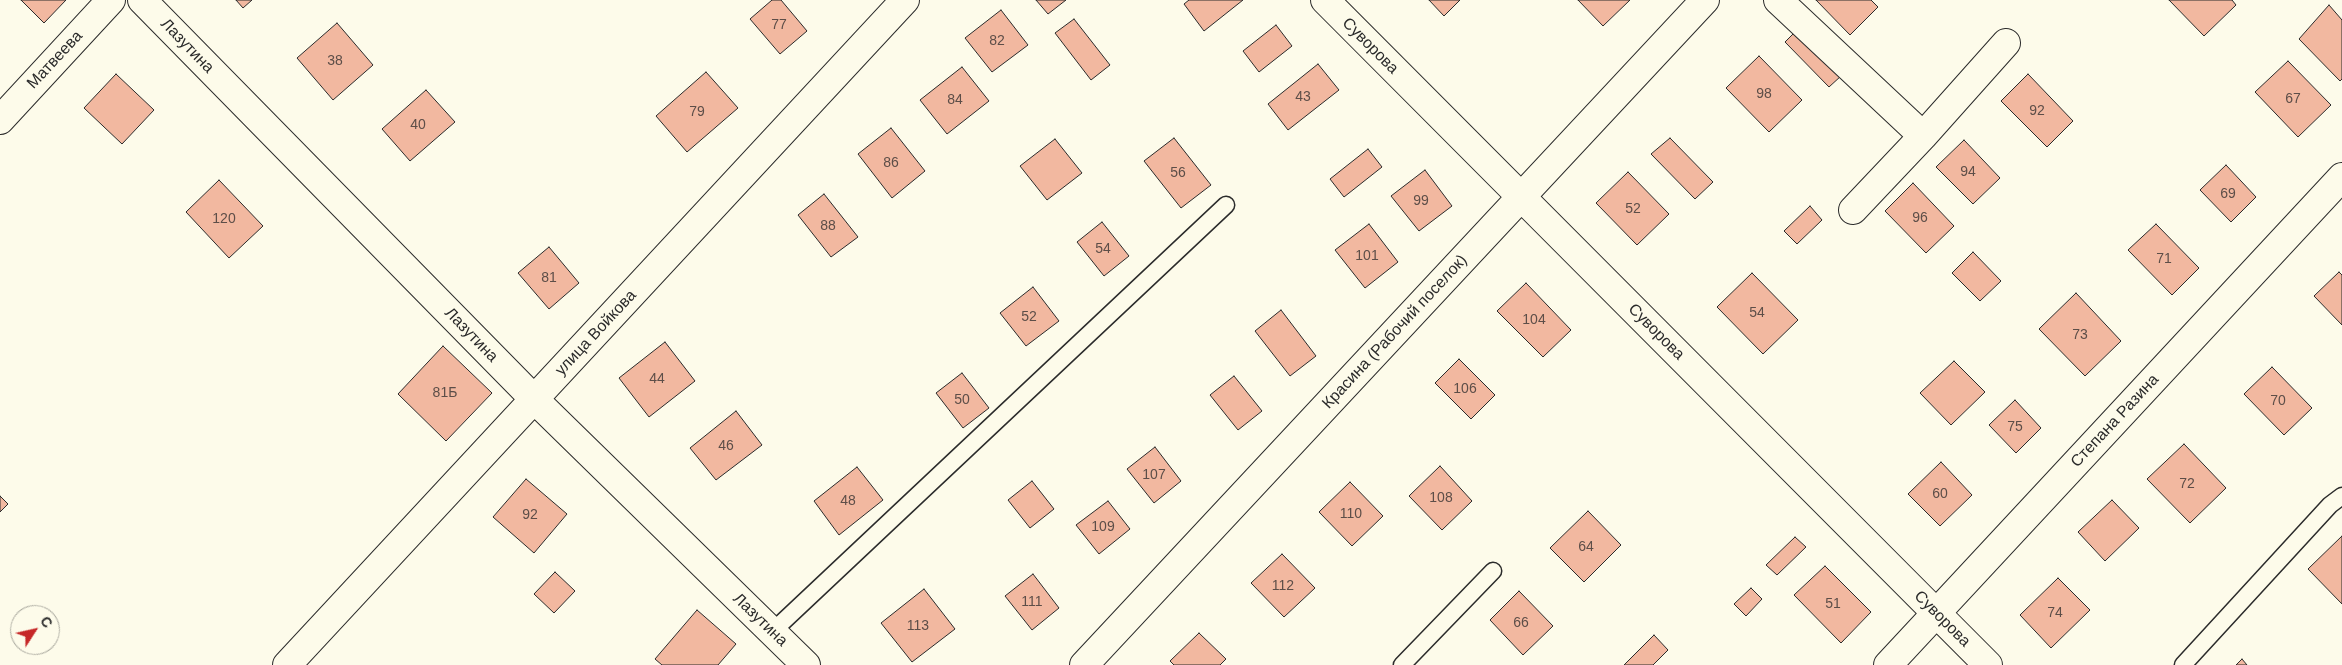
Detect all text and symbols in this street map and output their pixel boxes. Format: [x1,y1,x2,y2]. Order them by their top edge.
street label: Суворова [1338,14,1402,78]
street label: Лазутина [156,15,218,77]
house number: 77 [771,17,787,33]
street label: Матвеева [23,27,87,93]
house number: 82 [989,33,1005,49]
house number: 38 [327,53,343,69]
house number: 98 [1756,86,1772,102]
house number: 43 [1295,89,1311,105]
house number: 67 [2285,91,2301,107]
house number: 84 [947,92,963,108]
house number: 92 [2029,103,2045,119]
house number: 79 [689,104,705,120]
house number: 40 [410,117,426,133]
house number: 86 [883,155,899,171]
house number: 94 [1960,164,1976,180]
house number: 56 [1170,165,1186,181]
house number: 69 [2220,186,2236,202]
house number: 99 [1413,193,1429,209]
house number: 52 [1625,201,1641,217]
house number: 96 [1912,210,1928,226]
house number: 120 [212,211,236,227]
house number: 88 [820,218,836,234]
house number: 54 [1095,241,1111,257]
house number: 101 [1355,248,1379,264]
street label: Красина (Рабочий поселок) [1319,251,1471,413]
house number: 71 [2156,251,2172,267]
house number: 81 [541,270,557,286]
street label: улица Войкова [551,286,641,380]
street label: Суворова [1624,300,1688,364]
street label: Лазутина [440,304,502,366]
house number: 54 [1749,305,1765,321]
house number: 52 [1021,309,1037,325]
house number: 104 [1522,312,1546,328]
house number: 73 [2072,327,2088,343]
street label: Степана Разина [2067,370,2163,472]
house number: 44 [649,371,665,387]
house number: 106 [1453,381,1477,397]
house number: 81Б [433,385,457,401]
house number: 50 [954,392,970,408]
house number: 70 [2270,393,2286,409]
house number: 75 [2007,419,2023,435]
house number: 46 [718,438,734,454]
house number: 107 [1142,467,1166,483]
house number: 72 [2179,476,2195,492]
house number: 60 [1932,486,1948,502]
house number: 108 [1429,490,1453,506]
house number: 48 [840,493,856,509]
house number: 110 [1340,506,1362,522]
house number: 92 [522,507,538,523]
house number: 109 [1091,519,1115,535]
house number: 64 [1578,539,1594,555]
house number: 112 [1272,578,1294,594]
street label: Суворова [1910,587,1974,651]
street label: Лазутина [729,589,791,651]
house number: 111 [1021,594,1043,610]
house number: 51 [1825,596,1841,612]
north arrow [10,605,60,655]
house number: 74 [2047,605,2063,621]
text: С [37,613,56,631]
house number: 66 [1513,615,1529,631]
house number: 113 [907,618,929,634]

